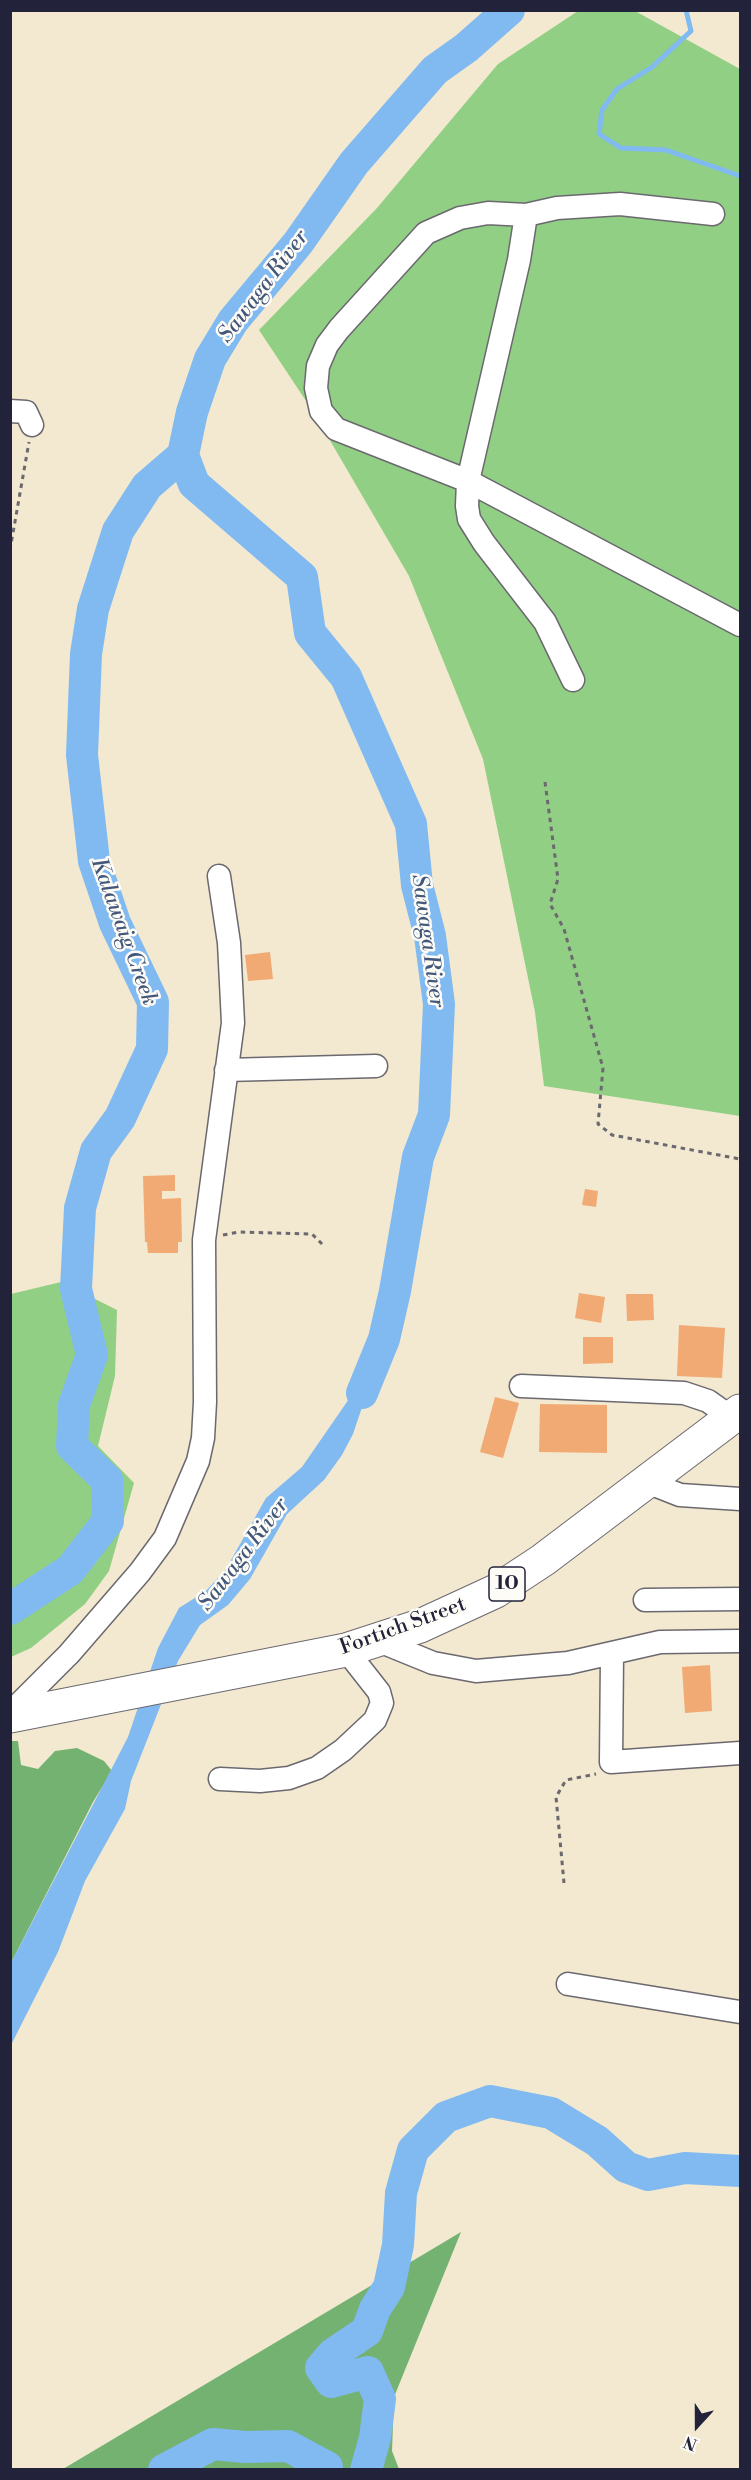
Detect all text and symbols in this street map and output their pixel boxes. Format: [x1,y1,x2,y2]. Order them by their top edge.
water label: Sawaga River [213,225,315,349]
water label: Kalawaig Creek [84,854,162,1010]
water label: Sawaga River [405,873,449,1009]
water label: Sawaga River [193,1493,295,1617]
road number: 10 [489,1567,525,1601]
street label: Fortich Street [336,1593,470,1661]
north arrow [667,2396,727,2456]
text: N [681,2431,700,2454]

